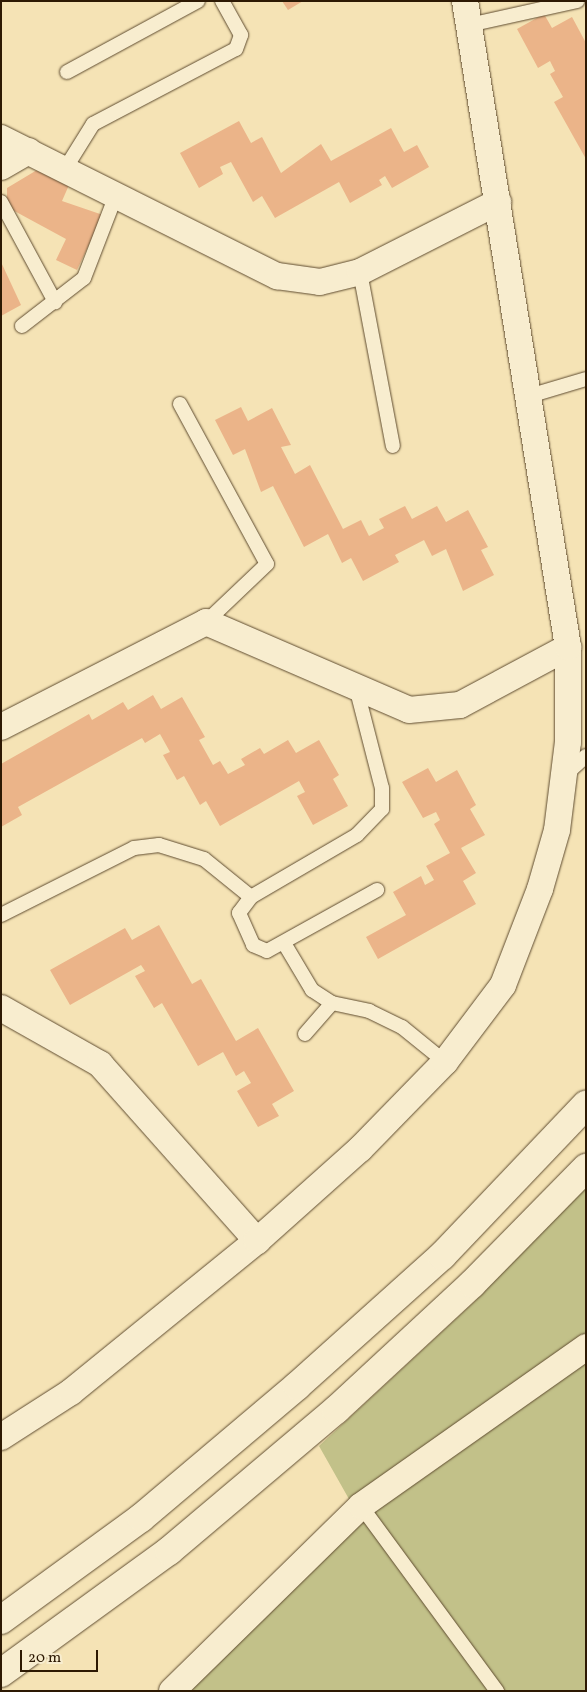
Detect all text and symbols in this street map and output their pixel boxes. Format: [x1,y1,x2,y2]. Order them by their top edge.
scale bar [22,1640,100,1672]
text: 20 m [28,1648,61,1669]

